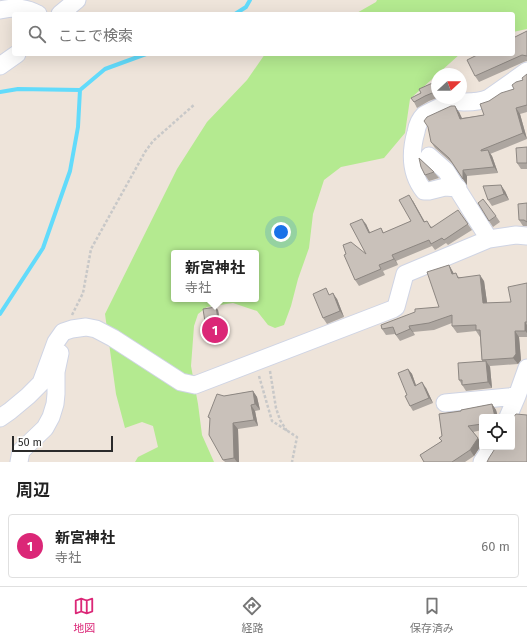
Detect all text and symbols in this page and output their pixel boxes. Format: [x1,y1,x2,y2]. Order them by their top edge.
search box [12,12,515,56]
icon: search [26,23,48,45]
text: ここで検索 [58,27,133,45]
north arrow [431,68,467,104]
your location [271,222,291,242]
popup [171,250,259,302]
text: 新宮神社 [185,259,245,277]
text: 寺社 [185,280,211,295]
pin: 1 [202,315,228,345]
map controls [479,414,515,450]
button: locate [479,414,515,450]
scale bar [12,434,113,453]
text: 50 m [18,436,42,449]
text: 周辺 [16,480,50,501]
text: 新宮神社 [55,529,115,547]
text: 1 [27,539,33,554]
text: 60 m [481,539,510,554]
text: 寺社 [55,550,81,565]
tab: 地図 [73,595,95,635]
tab: 経路 [241,595,263,635]
tab: 保存済み [410,595,454,635]

